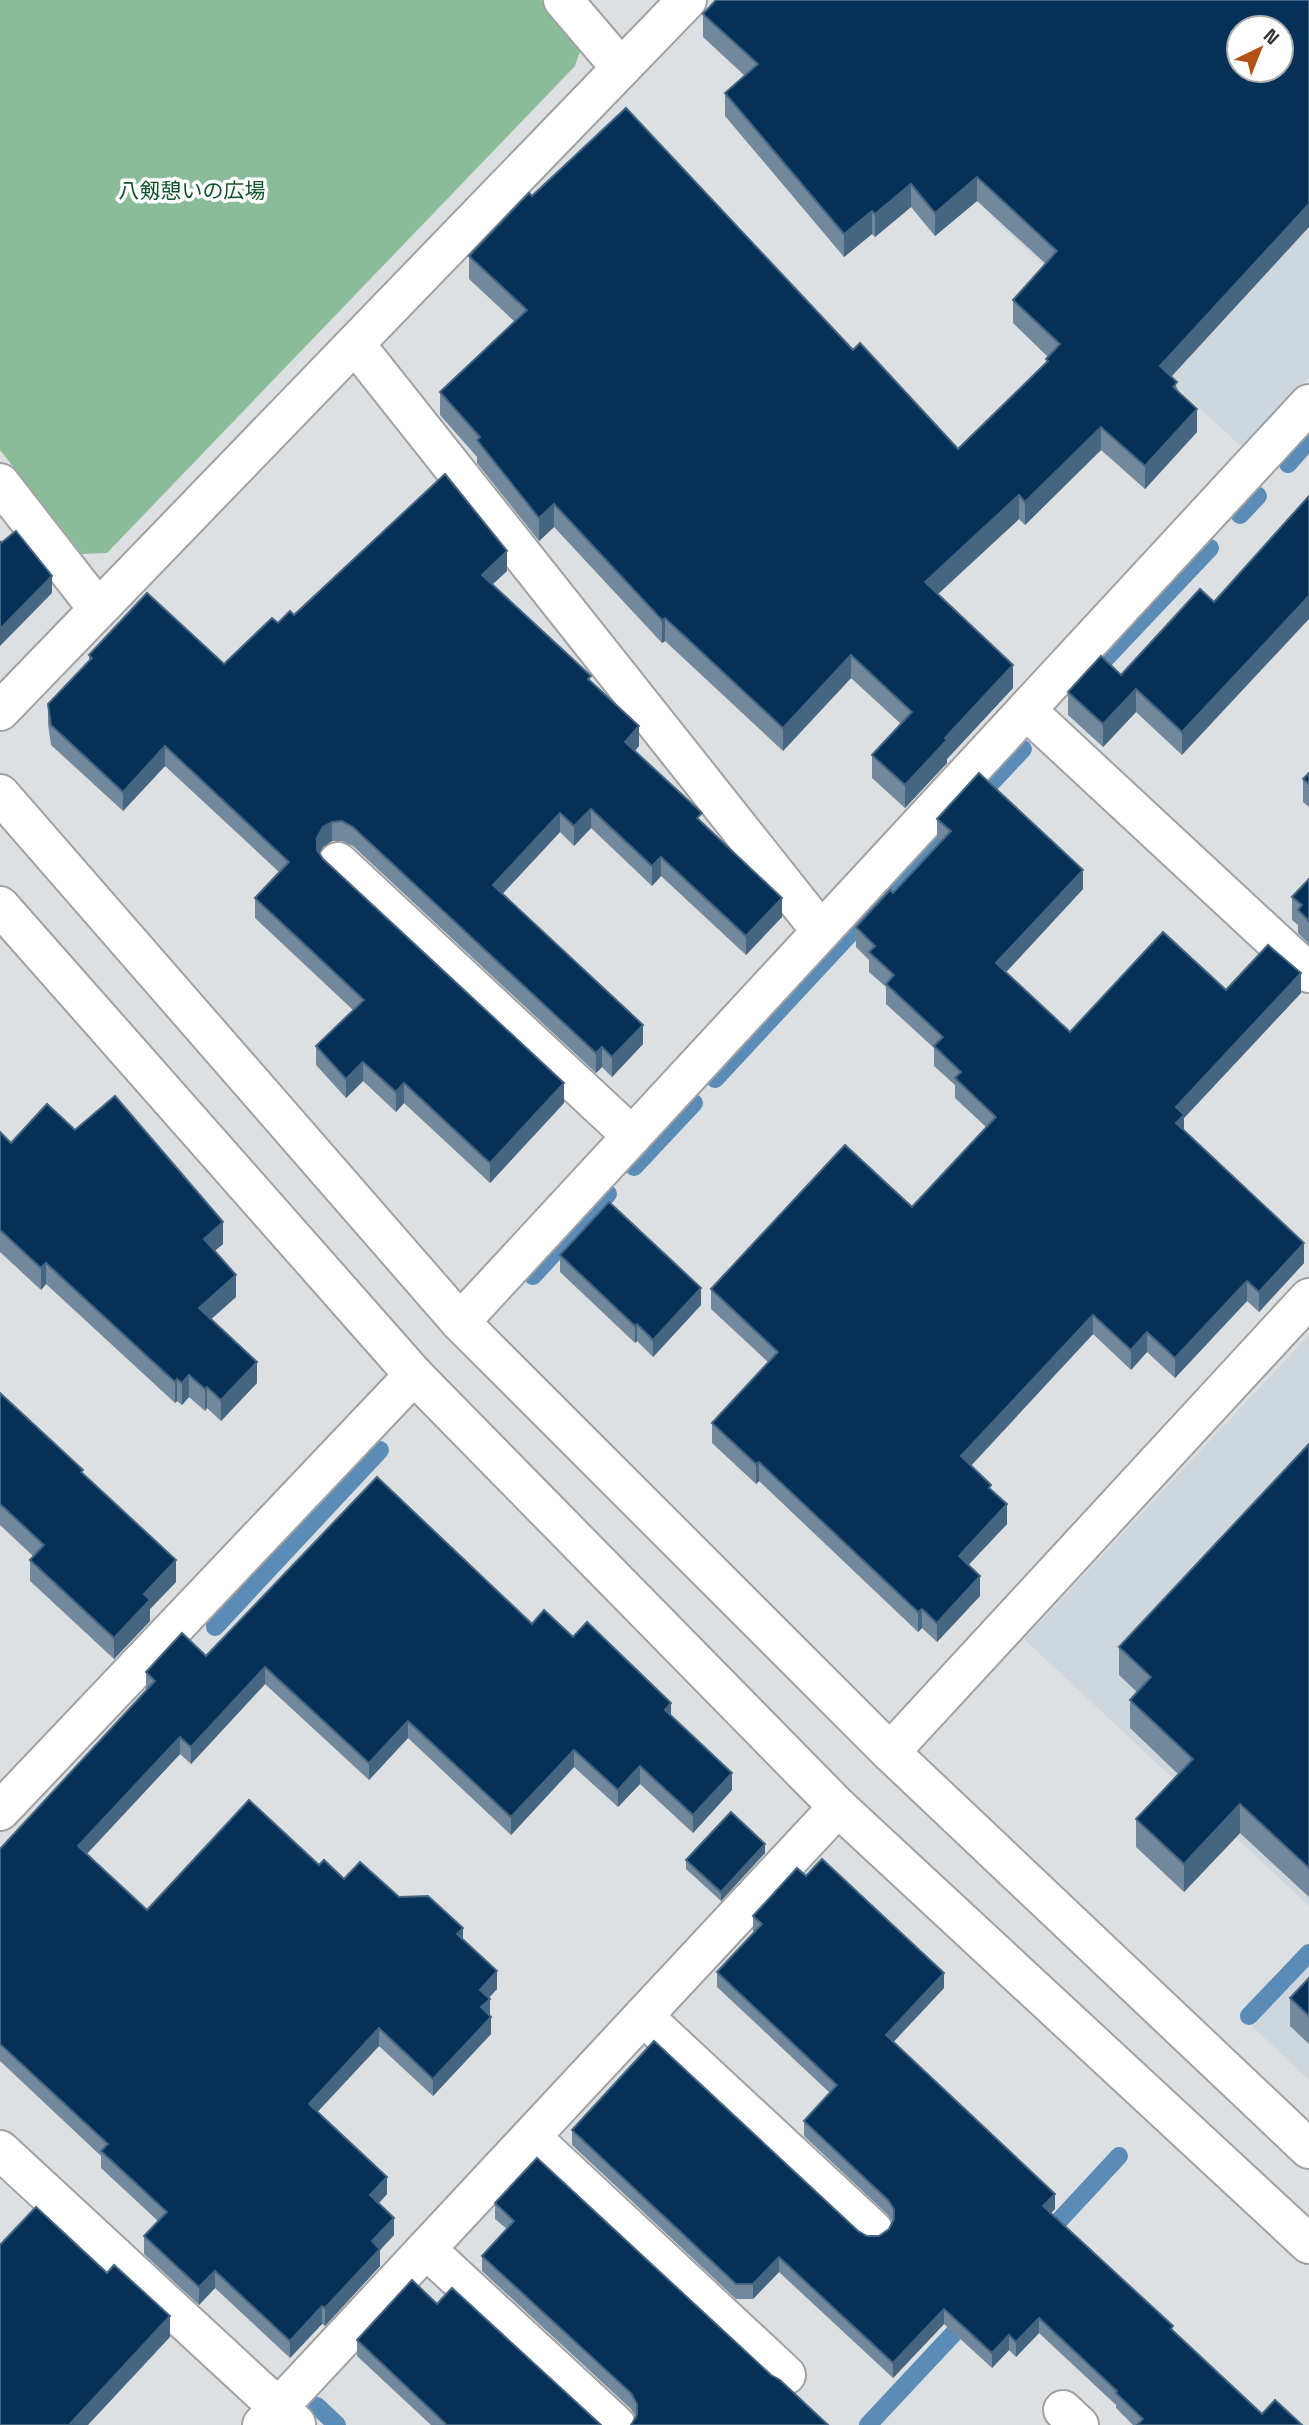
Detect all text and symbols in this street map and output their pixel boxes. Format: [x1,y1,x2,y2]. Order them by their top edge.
north arrow [1225,14,1295,84]
text: N [1258,23,1284,50]
park label: 八剱憩いの広場 [119,177,266,204]

